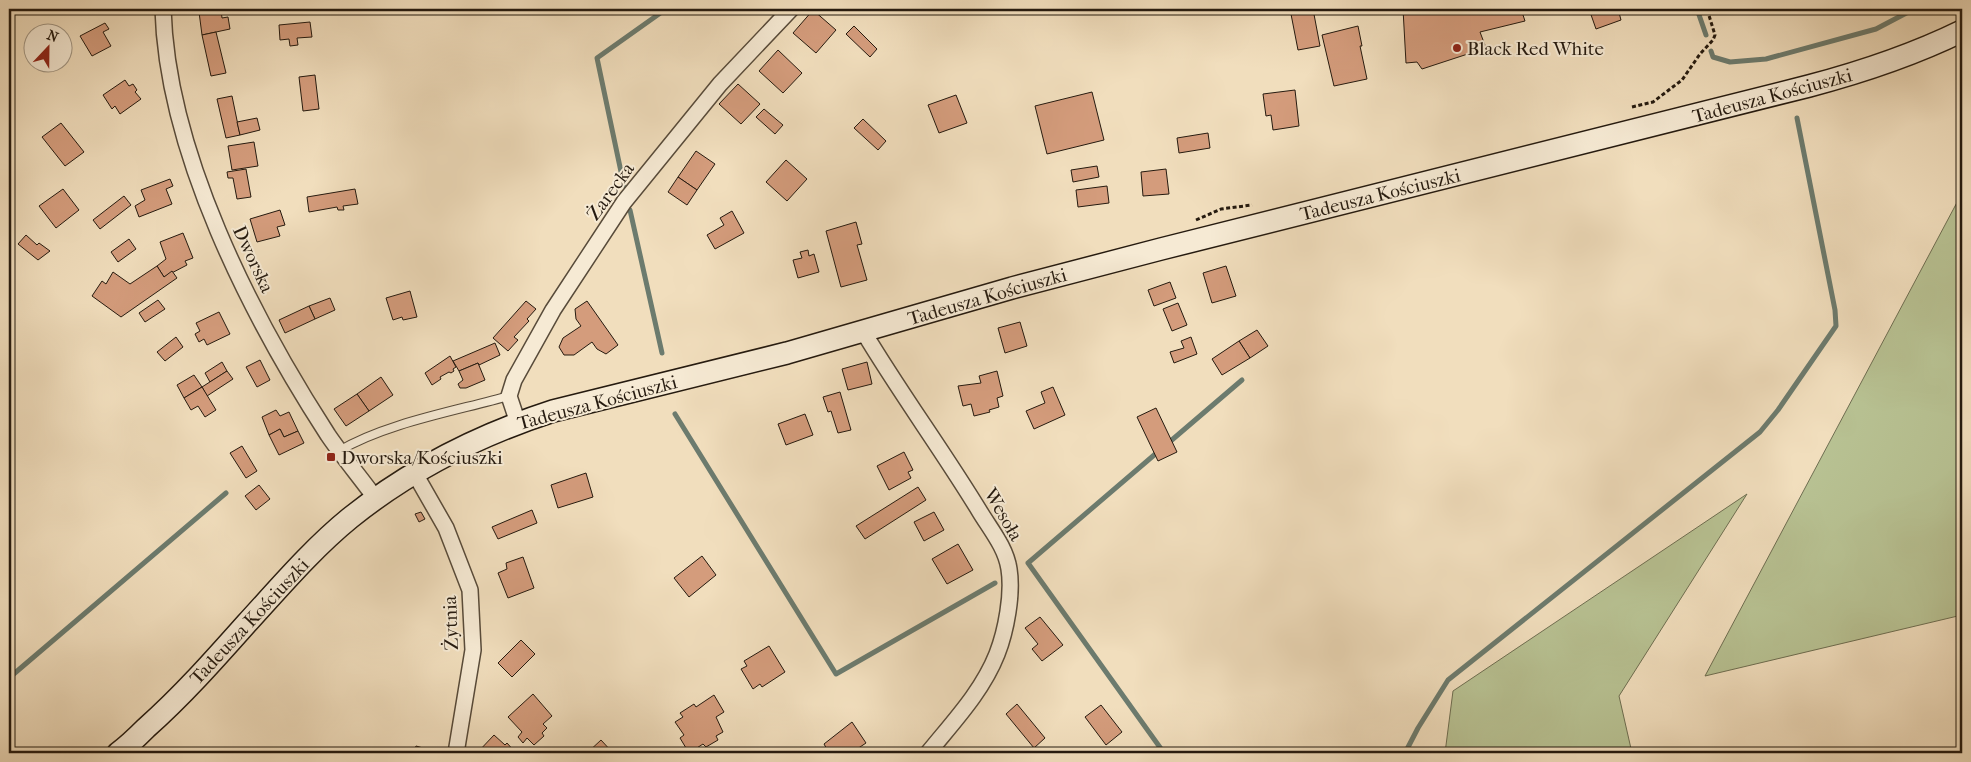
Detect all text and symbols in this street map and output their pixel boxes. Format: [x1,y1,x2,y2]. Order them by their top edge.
north arrow [22,22,72,72]
text: N [45,27,61,46]
place label: Black Red White [1467,38,1604,60]
marker: Black Red White [1451,42,1463,54]
street label: Tadeusza Kościuszki [1690,64,1855,128]
street label: Żarecka [583,158,639,225]
street label: Tadeusza Kościuszki [1298,164,1463,226]
street label: Dworska [228,222,278,297]
street label: Tadeusza Kościuszki [905,264,1070,330]
street label: Tadeusza Kościuszki [515,371,680,435]
place label: Dworska/Kościuszki [341,447,503,469]
marker: Dworska/Kościuszki [325,451,337,463]
street label: Wesoła [979,483,1027,545]
street label: Tadeusza Kościuszki [186,554,314,689]
street label: Żytnia [439,595,463,651]

